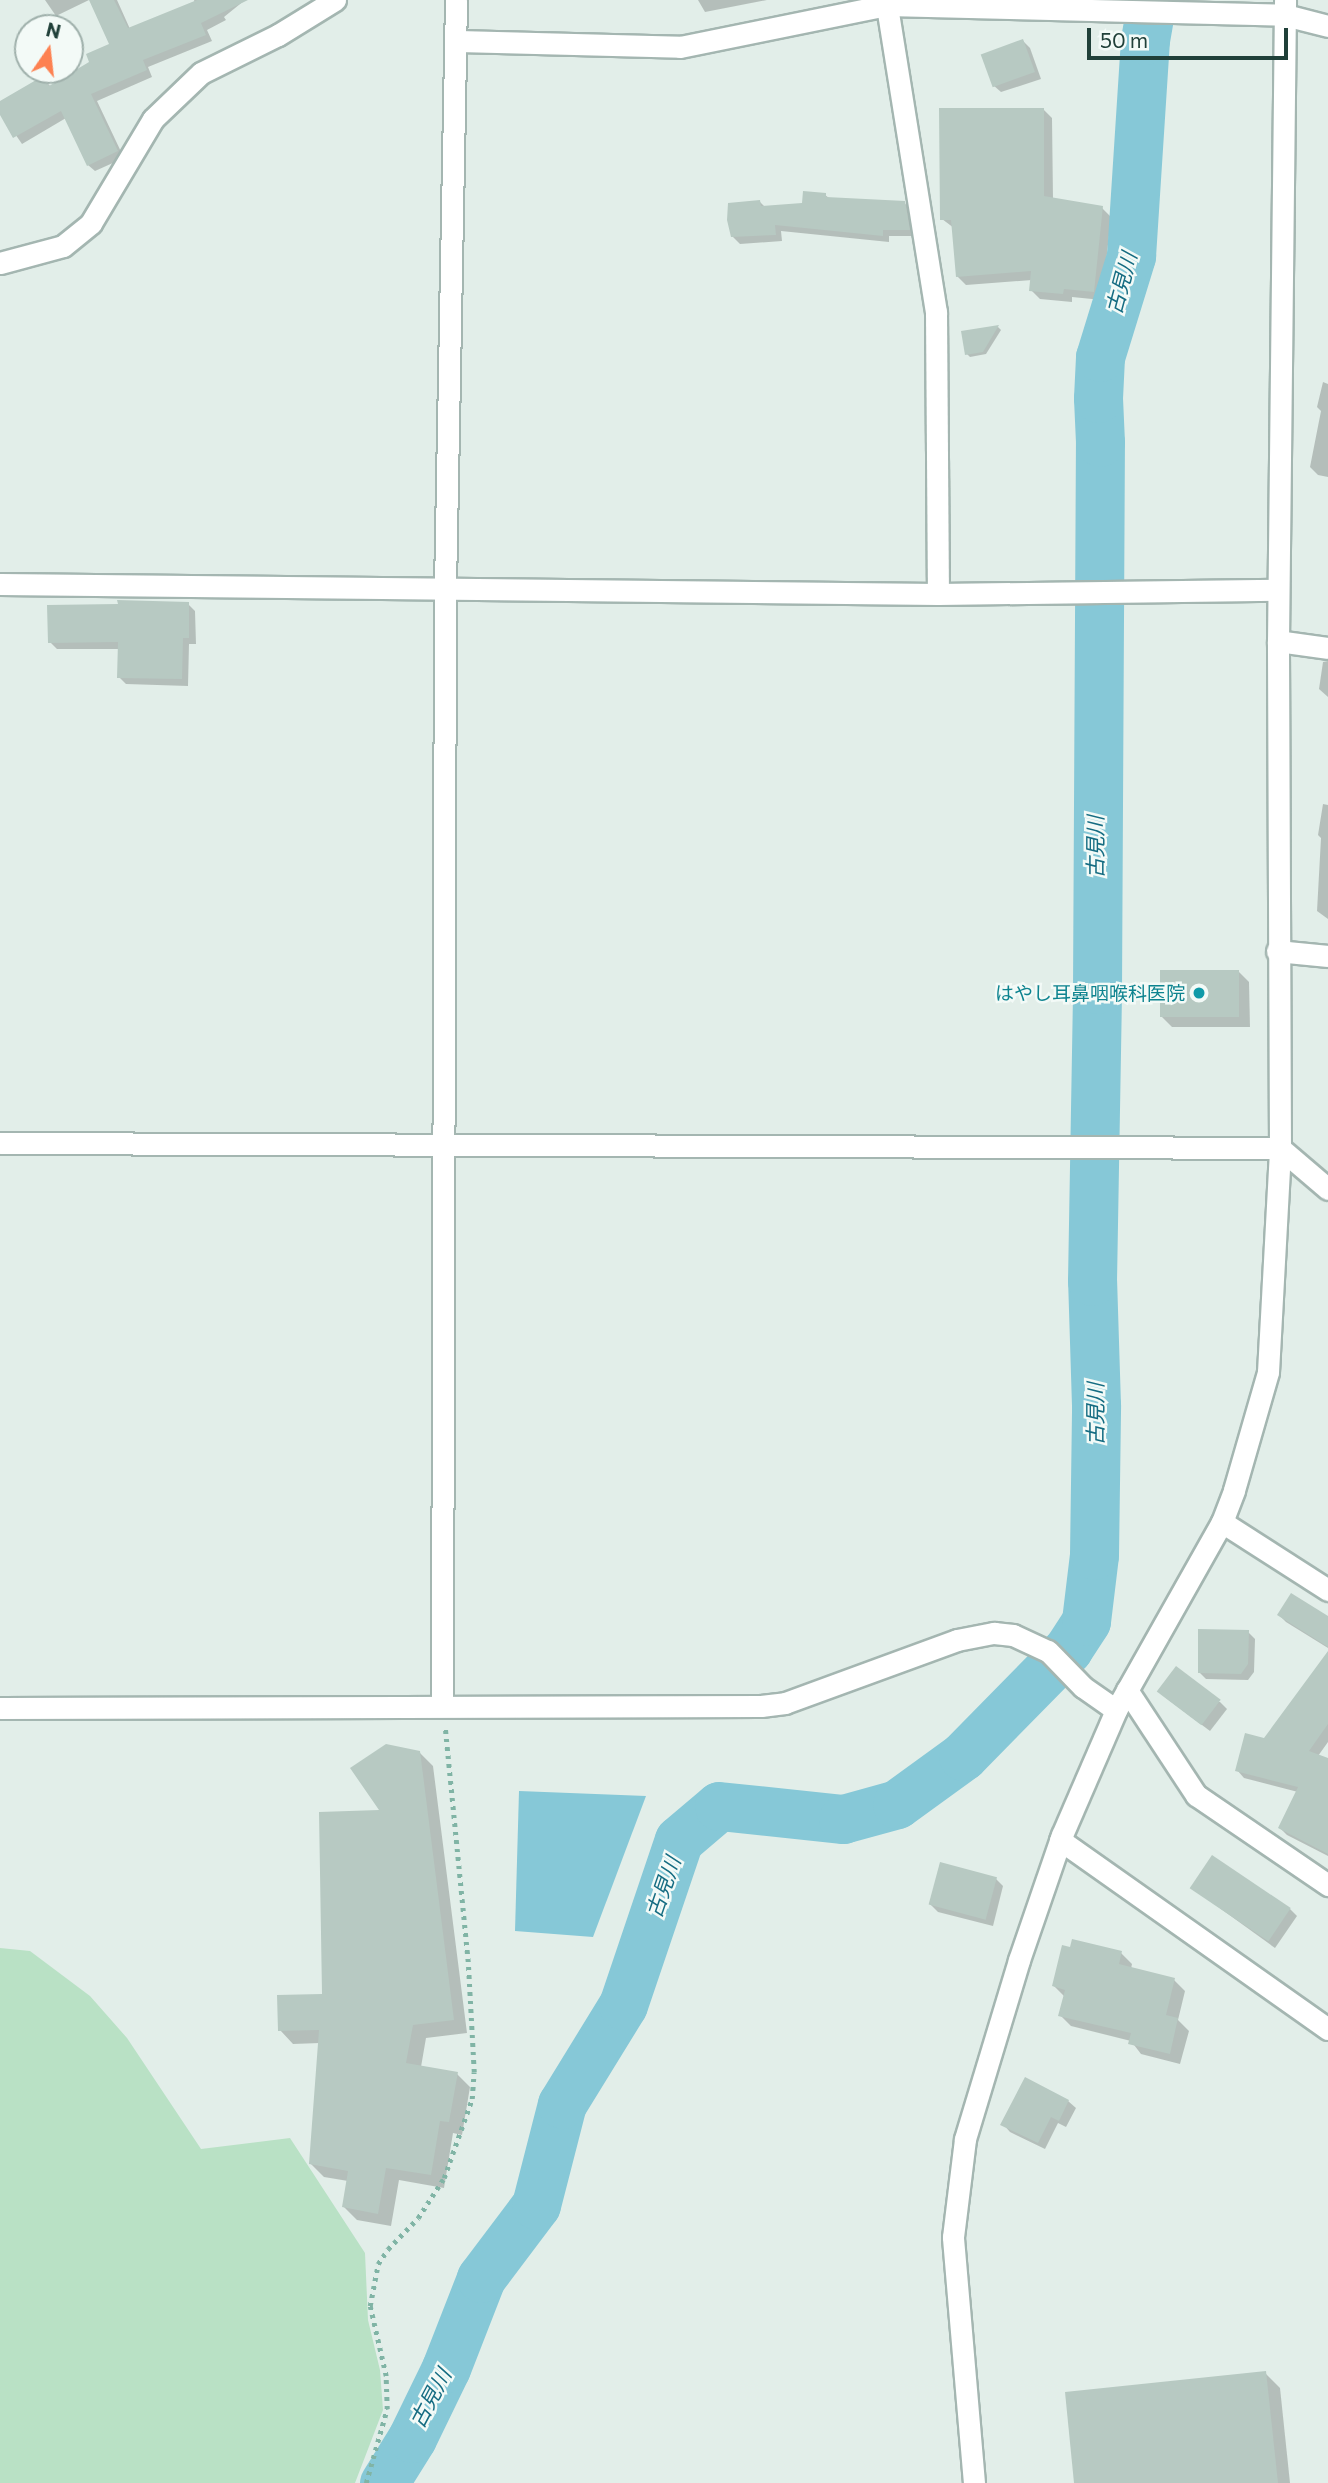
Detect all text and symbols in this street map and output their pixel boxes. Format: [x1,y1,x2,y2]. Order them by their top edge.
north arrow [14,14,84,84]
scale bar [1090,14,1291,58]
text: N [44,17,63,43]
text: 50 m [1100,27,1148,52]
water label: 古見川 [1101,249,1141,317]
water label: 古見川 [1082,816,1108,878]
place label: はやし耳鼻咽喉科医院 [995,982,1185,1004]
marker: はやし耳鼻咽喉科医院 [1191,985,1207,1001]
water label: 古見川 [1082,1383,1108,1445]
water label: 古見川 [641,1853,685,1921]
water label: 古見川 [404,2364,456,2432]

